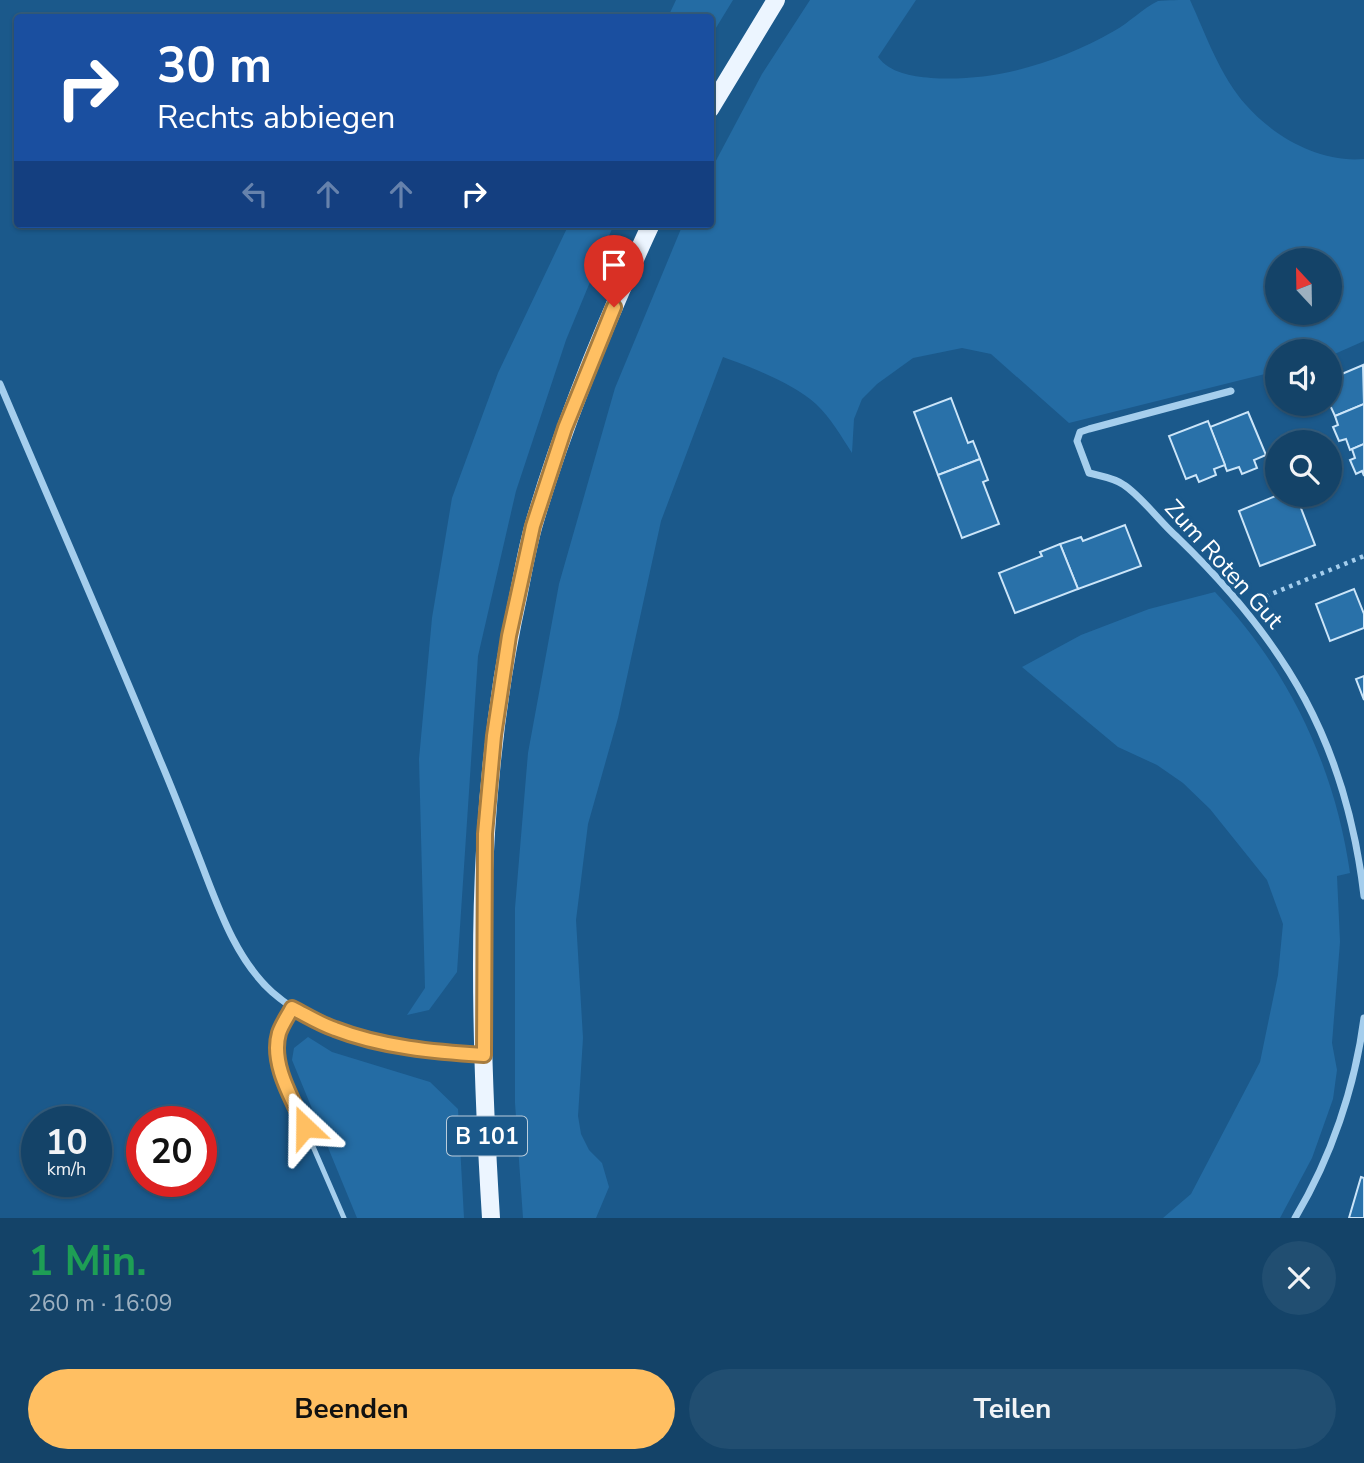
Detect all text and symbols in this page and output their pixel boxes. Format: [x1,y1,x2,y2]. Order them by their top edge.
text: 30 m [157,32,272,99]
icon: right [42,42,133,133]
text: Rechts abbiegen [157,96,396,139]
icon: left [236,175,274,213]
icon: ahead [309,175,347,213]
icon: ahead [382,175,420,213]
icon: right [455,175,493,213]
pin [584,235,644,307]
icon: arrive [595,246,633,284]
north arrow [1265,248,1342,326]
map controls [1265,248,1342,507]
button: sound [1265,339,1342,416]
button: search [1265,430,1342,507]
street label: Zum Roten Gut [1158,493,1291,636]
position arrow [268,1090,342,1164]
speed limit sign: 20 [126,1106,217,1197]
road number: B 101 [447,1116,527,1156]
text: 10 [45,1119,88,1166]
text: km/h [47,1157,86,1181]
text: 1 Min. [28,1233,147,1290]
button: close [1262,1241,1336,1315]
text: 260 m · 16:09 [28,1288,173,1319]
button: Beenden [28,1369,675,1449]
button: Teilen [689,1369,1336,1449]

